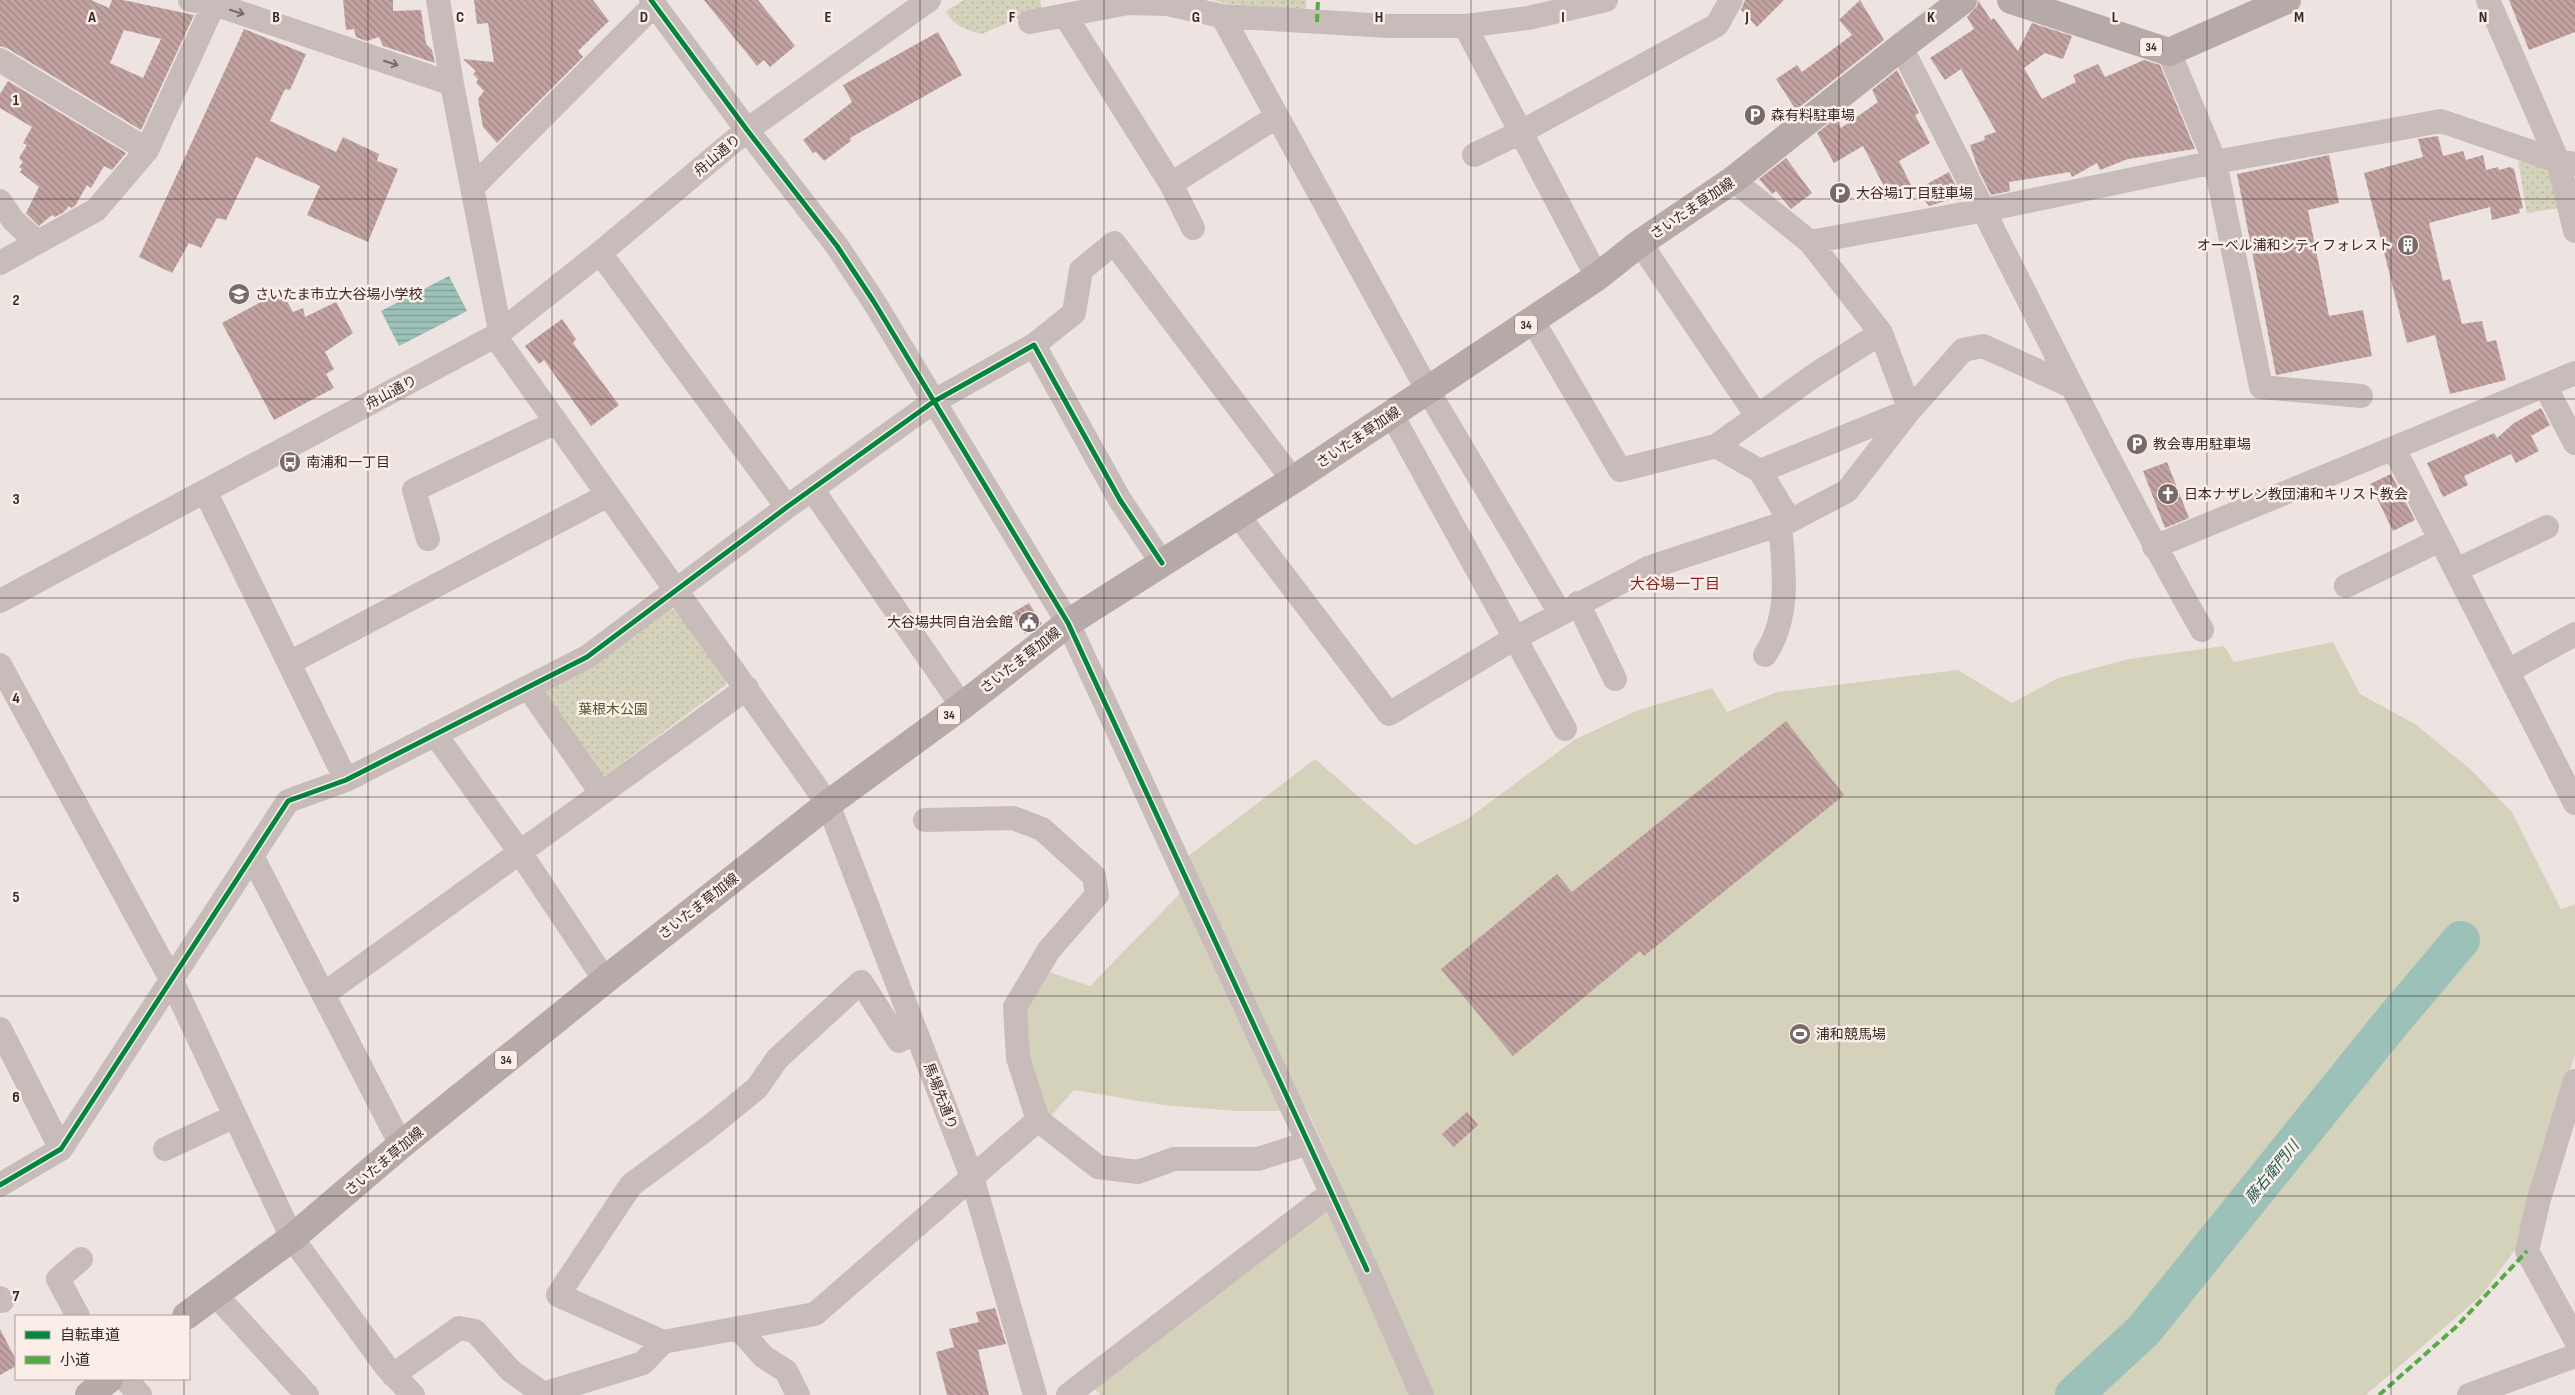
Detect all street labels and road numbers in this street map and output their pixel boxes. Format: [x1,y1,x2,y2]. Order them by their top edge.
road number: 34 [2140,38,2162,56]
street label: 舟山通り [690,131,744,180]
street label: さいたま草加線 [1647,174,1737,243]
road number: 34 [1515,316,1537,334]
street label: 舟山通り [363,372,420,413]
street label: さいたま草加線 [1313,403,1403,472]
street label: さいたま草加線 [977,624,1064,697]
road number: 34 [938,706,960,724]
street label: さいたま草加線 [655,870,742,943]
road number: 34 [495,1050,517,1070]
street label: 馬場先通り [920,1060,961,1132]
street label: さいたま草加線 [341,1124,427,1199]

